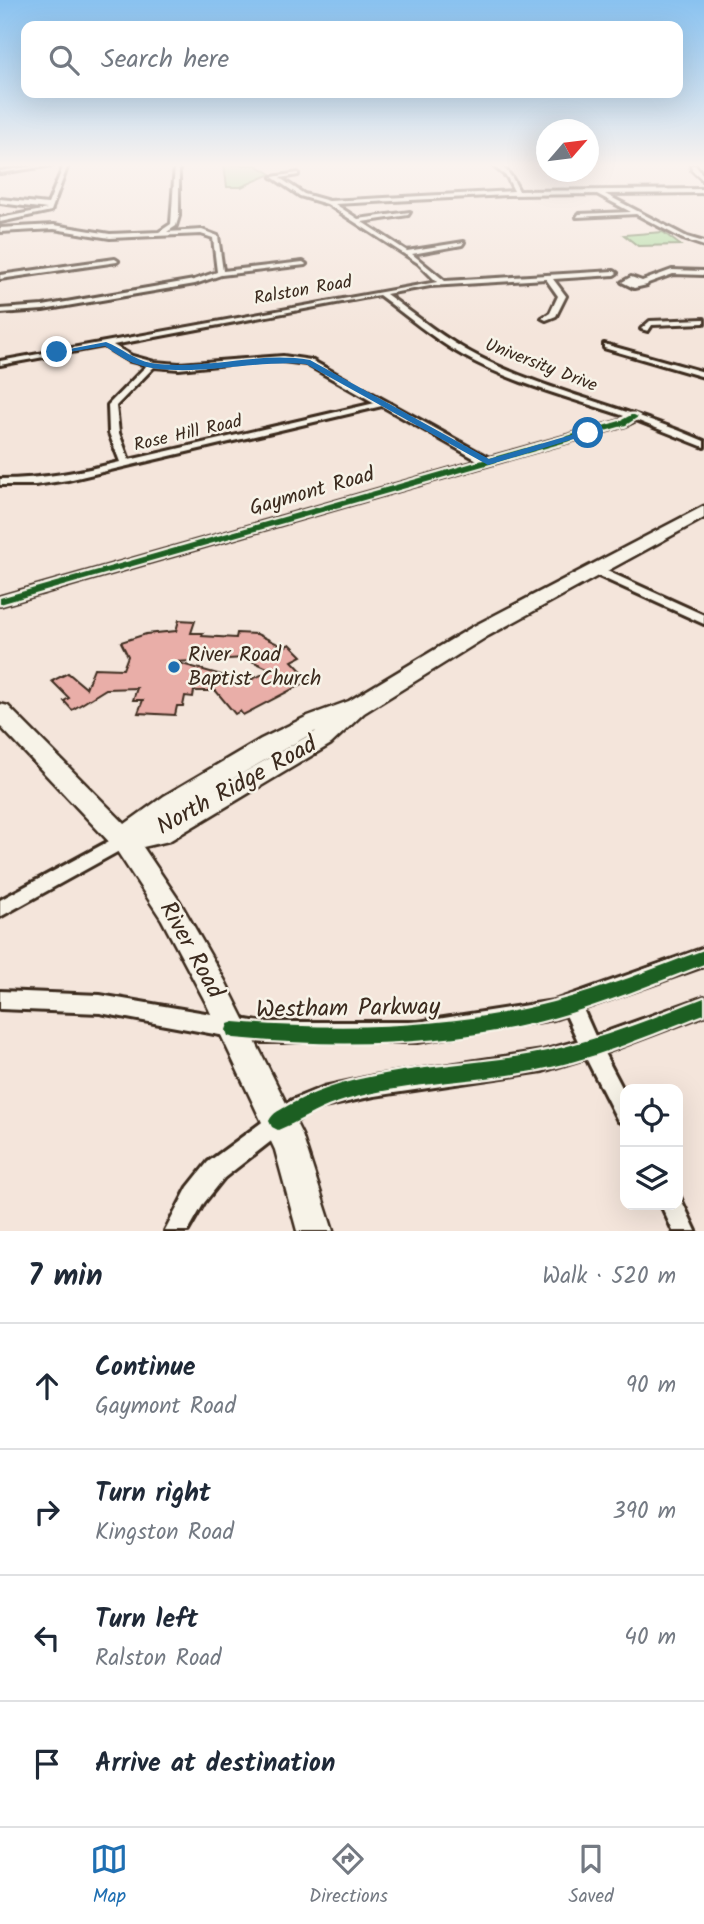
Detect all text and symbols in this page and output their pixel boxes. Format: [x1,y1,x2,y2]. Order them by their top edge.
search box [21,21,683,98]
text: Search here [101,39,229,81]
icon: search [45,41,83,79]
north arrow [536,119,599,182]
street label: Ralston Road [252,268,355,314]
street label: University Drive [481,331,601,401]
route end [41,336,72,367]
street label: Rose Hill Road [131,407,246,461]
route start [572,417,603,448]
street label: Gaymont Road [246,458,379,526]
place label: River Road Baptist Church [188,639,321,696]
marker: River Road Baptist Church [166,659,182,675]
street label: North Ridge Road [149,725,325,846]
street label: River Road [148,894,234,1007]
street label: Westham Parkway [256,988,441,1030]
map controls [620,1084,683,1210]
button: locate [620,1084,683,1147]
button: layers [620,1147,683,1210]
text: 7 min [28,1253,103,1301]
text: Walk · 520 m [542,1259,676,1295]
text: Continue [95,1347,196,1389]
icon: ahead [28,1367,66,1405]
text: 90 m [626,1368,676,1404]
text: Gaymont Road [95,1389,236,1425]
text: Turn right [95,1473,211,1515]
icon: right [28,1493,66,1531]
text: 390 m [613,1494,676,1530]
text: Kingston Road [95,1515,234,1551]
text: Turn left [95,1599,198,1641]
icon: left [28,1619,66,1657]
text: 40 m [624,1620,676,1656]
text: Ralston Road [95,1641,222,1677]
text: Arrive at destination [95,1743,335,1785]
icon: arrive [28,1745,66,1783]
tab: Map [90,1840,128,1912]
tab: Directions [309,1840,388,1912]
tab: Saved [569,1840,614,1912]

